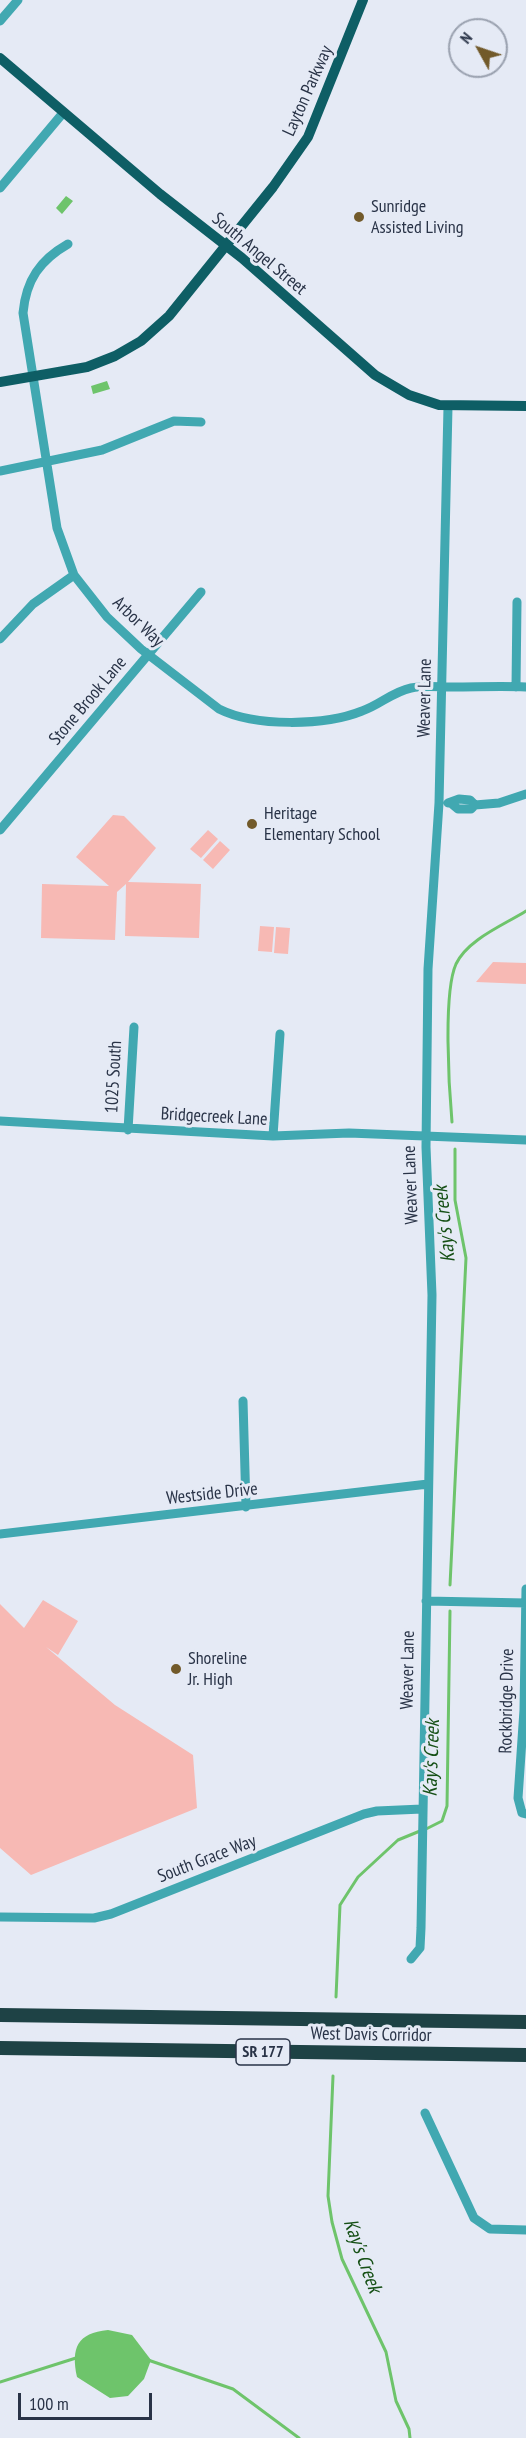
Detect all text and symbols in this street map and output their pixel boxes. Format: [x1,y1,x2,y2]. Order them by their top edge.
north arrow [448,18,508,78]
text: N [455,28,476,47]
street label: Layton Parkway [278,42,338,140]
place label: Sunridge Assisted Living [371,196,463,238]
street label: South Angel Street [207,208,311,300]
marker: Sunridge Assisted Living [352,210,366,224]
street label: Arbor Way [108,592,168,652]
street label: Stone Brook Lane [45,652,131,750]
street label: Weaver Lane [414,658,436,738]
place label: Heritage Elementary School [264,803,380,846]
marker: Heritage Elementary School [245,817,259,831]
street label: 1025 South [101,1040,127,1114]
street label: Bridgecreek Lane [160,1103,268,1131]
street label: Weaver Lane [399,1145,423,1225]
water label: Kay's Creek [429,1184,461,1264]
street label: Westside Drive [165,1478,259,1510]
street label: Weaver Lane [397,1630,419,1710]
place label: Shoreline Jr. High [188,1648,247,1690]
street label: Rockbridge Drive [495,1648,519,1754]
marker: Shoreline Jr. High [169,1662,183,1676]
water label: Kay's Creek [419,1719,445,1797]
street label: South Grace Way [155,1830,259,1888]
street label: West Davis Corridor [310,2023,432,2047]
road number: SR 177 [236,2039,290,2065]
water label: Kay's Creek [338,2216,386,2296]
scale bar [21,2381,154,2419]
text: 100 m [29,2392,69,2415]

